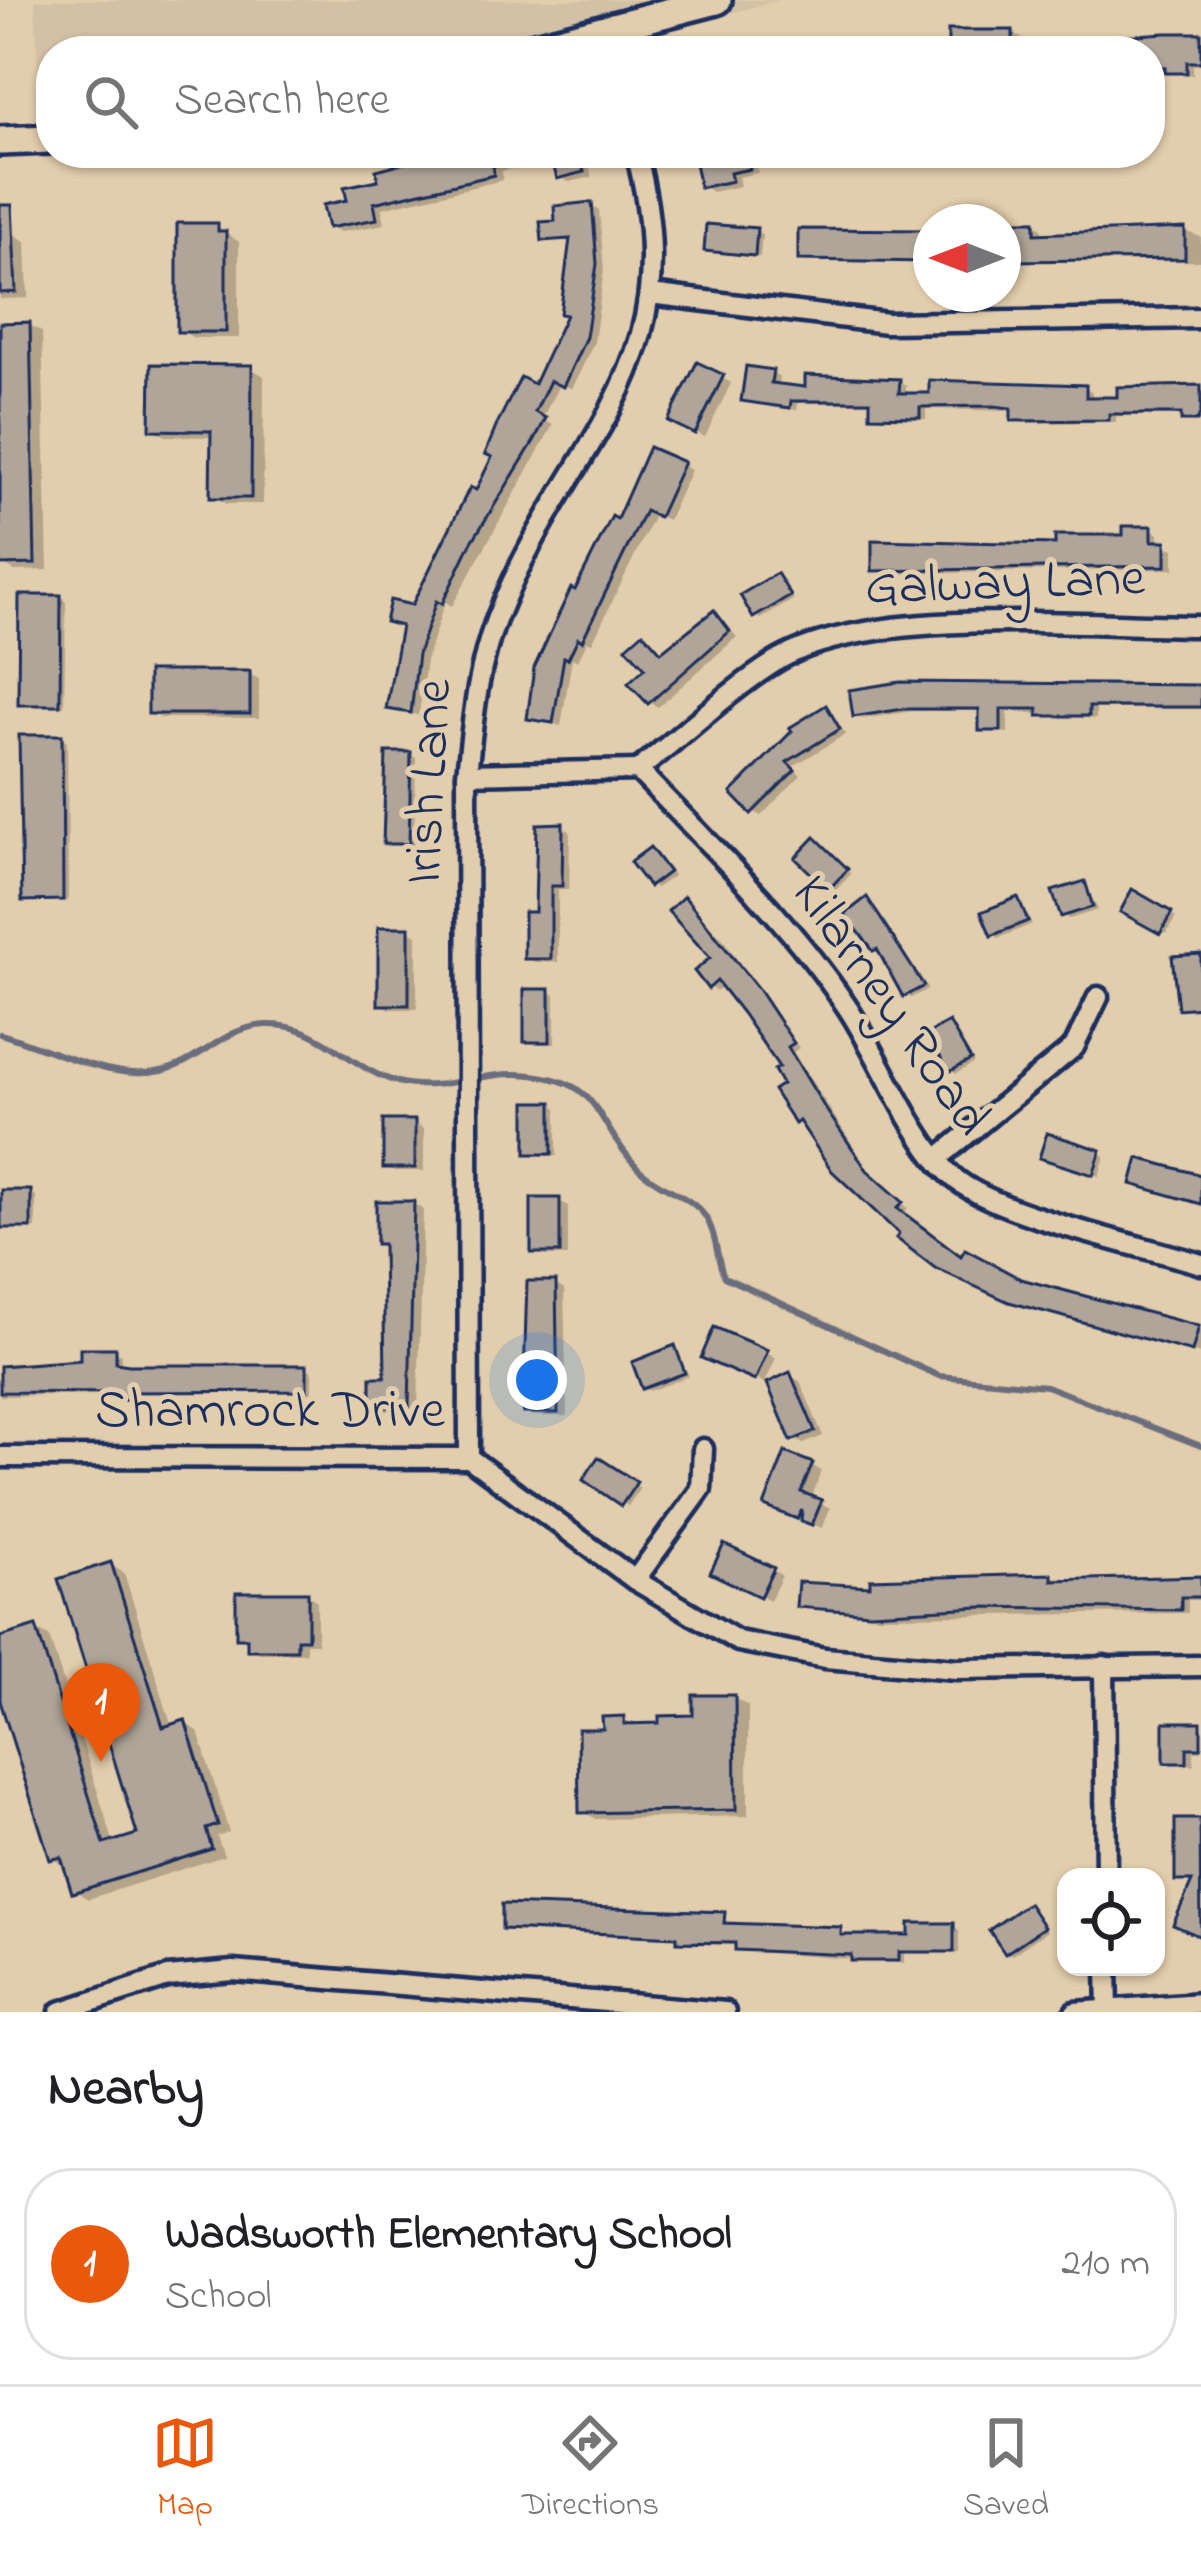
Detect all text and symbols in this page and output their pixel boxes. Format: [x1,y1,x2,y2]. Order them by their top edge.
search box [36,36,1165,168]
icon: search [78,69,144,135]
text: Search here [174,69,390,135]
north arrow [913,204,1021,312]
street label: Galway Lane [864,541,1147,629]
street label: Irish Lane [387,676,475,887]
street label: Kilarney Road [770,861,1008,1153]
your location [507,1350,567,1410]
street label: Shamrock Drive [95,1374,446,1452]
pin: 1 [62,1663,140,1762]
map controls [1057,1868,1165,1976]
button: locate [1057,1868,1165,1976]
text: Nearby [48,2053,204,2128]
text: Wadsworth Elementary School [165,2203,732,2269]
text: 1 [84,2236,96,2293]
text: 210 m [1061,2236,1150,2293]
text: School [165,2269,272,2326]
tab: Map [152,2410,218,2530]
tab: Directions [522,2410,659,2530]
tab: Saved [963,2410,1049,2530]

